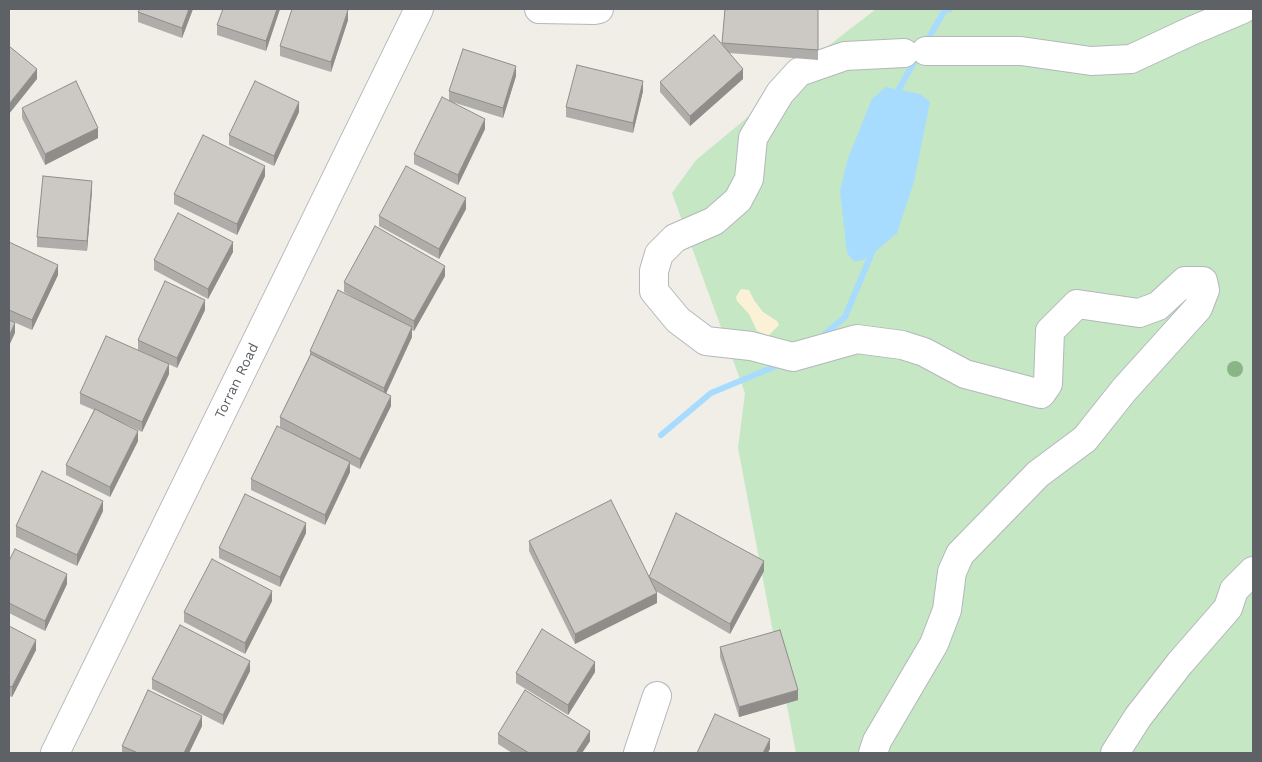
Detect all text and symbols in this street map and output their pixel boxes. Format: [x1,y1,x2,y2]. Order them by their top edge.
street label: Torran Road [211,340,263,422]

